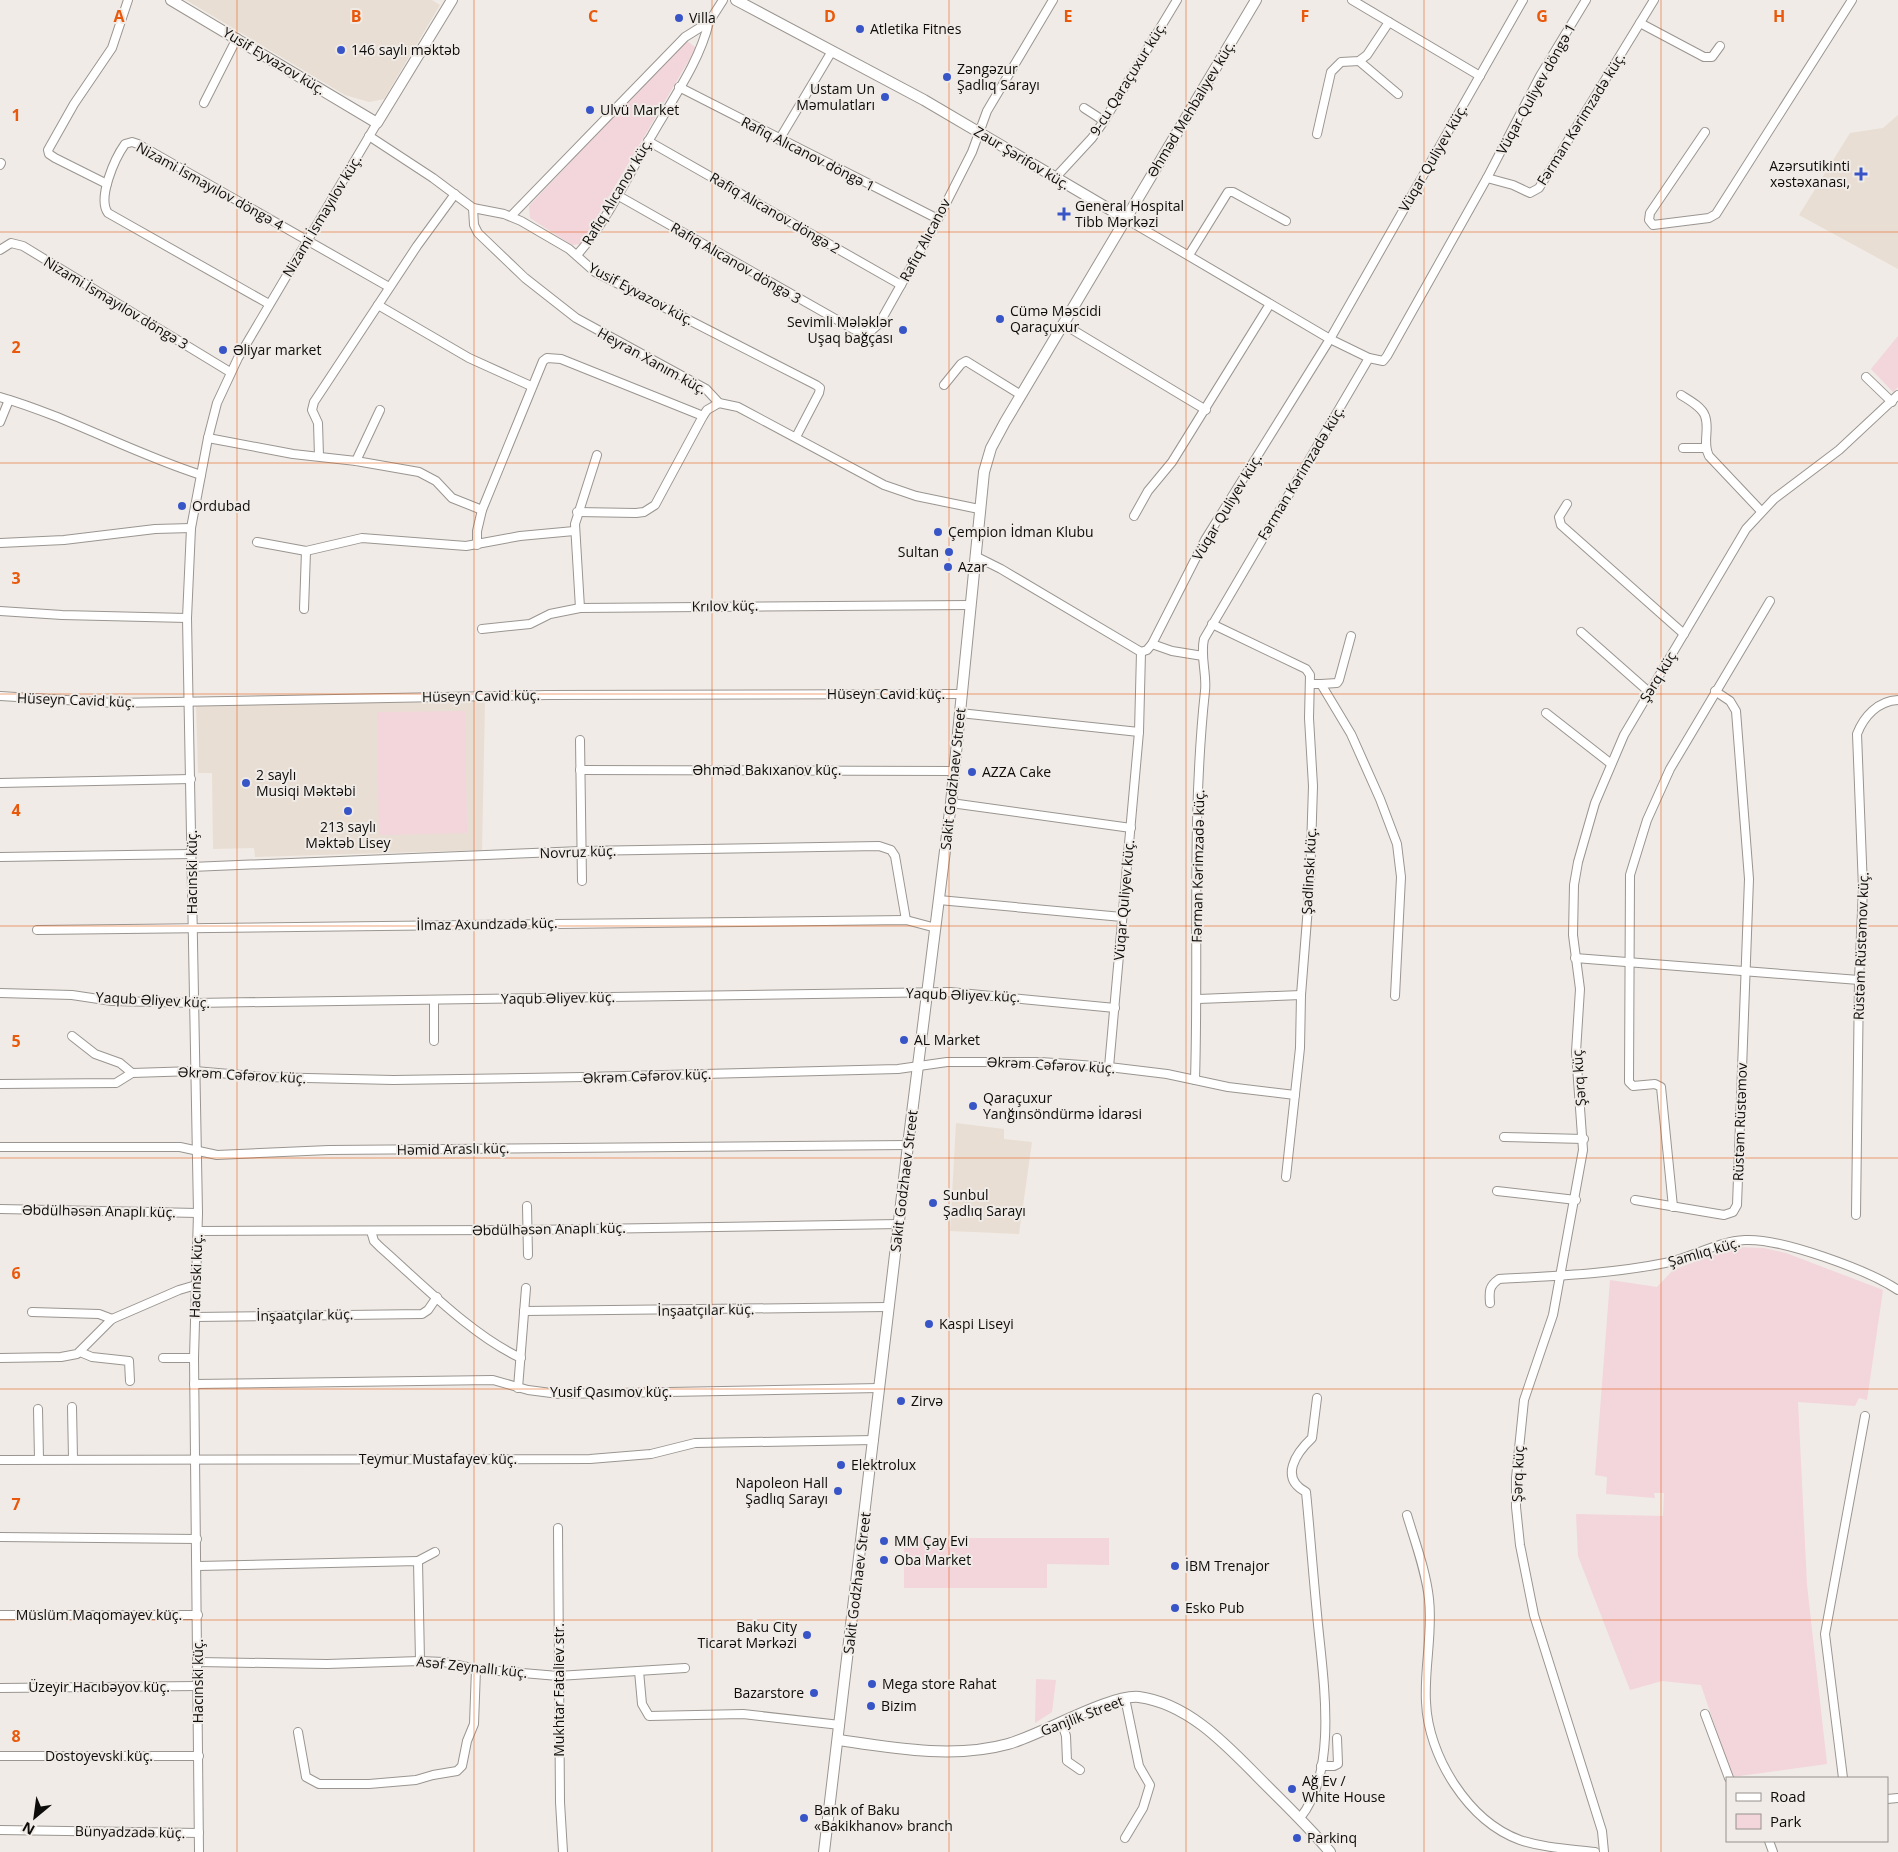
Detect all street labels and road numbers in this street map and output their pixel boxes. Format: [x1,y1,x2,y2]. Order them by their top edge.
street label: 9-cu Qaraçuxur küç. [1085,18,1170,139]
street label: Vüqar Quliyev döngə 1 [1492,20,1580,158]
street label: Yusif Eyvazov küç. [219,22,329,99]
street label: Əhməd Mehbalıyev küç. [1142,37,1239,181]
street label: Fərman Kərimzadə küç. [1532,49,1629,189]
street label: Vüqar Quliyev küç. [1394,101,1471,215]
street label: Rafiq Alıcanov döngə 1 [738,112,878,196]
street label: Zaur Şərifov küç. [971,121,1074,194]
street label: Rafiq Alıcanov küç. [577,135,656,249]
street label: Nizami İsmayılov döngə 4 [133,137,287,234]
street label: Nizami İsmayılov küç. [278,151,366,280]
street label: Rafiq Alıcanov döngə 2 [707,167,844,258]
street label: Rafiq Alıcanov [895,195,954,285]
street label: Rafiq Alıcanov döngə 3 [668,217,805,308]
street label: Nizami İsmayılov döngə 3 [40,252,192,353]
street label: Yusif Eyvazov küç. [585,258,697,329]
street label: Heyran Xanım küç. [594,323,710,398]
street label: Fərman Kərimzadə küç. [1253,402,1348,543]
street label: Vüqar Quliyev küç. [1187,450,1266,564]
street label: Krılov küç. [691,595,759,616]
street label: Şərq küç [1635,648,1680,706]
street label: Hüseyn Cavid küç. [827,684,945,703]
street label: Hüseyn Cavid küç. [422,685,540,706]
street label: Hüseyn Cavid küç. [17,688,135,711]
street label: Sakit Godzhaev Street [936,707,969,851]
street label: Əhməd Bakıxanov küç. [693,760,841,779]
street label: Fərman Kərimzadə küç. [1187,789,1208,943]
street label: Şadlinski küç. [1297,827,1320,915]
street label: Hacınski küç. [182,830,201,914]
street label: Vüqar Quliyev küç. [1109,839,1138,961]
street label: Novruz küç. [539,841,617,862]
street label: Rüstəm Rüstəmov küç. [1848,871,1873,1020]
street label: İlmaz Axundzadə küç. [416,913,558,934]
street label: Yaqub Əliyev küç. [906,983,1021,1006]
street label: Yaqub Əliyev küç. [95,987,211,1012]
street label: Yaqub Əliyev küç. [501,987,615,1008]
street label: Şərq küç [1567,1049,1590,1107]
street label: Əkrəm Cəfərov küç. [986,1052,1116,1077]
street label: Əkrəm Cəfərov küç. [177,1062,307,1087]
street label: Rüstəm Rüstəmov [1728,1062,1751,1182]
street label: Əkrəm Cəfərov küç. [582,1064,711,1087]
street label: Sakit Godzhaev Street [885,1109,922,1253]
street label: Həmid Araslı küç. [396,1138,510,1159]
street label: Əbdülhəsən Anaplı küç. [22,1200,176,1221]
street label: Əbdülhəsən Anaplı küç. [472,1218,626,1239]
street label: Şamlıq küç. [1666,1232,1742,1271]
street label: Hacınski küç. [185,1233,206,1319]
street label: İnşaatçılar küç. [657,1299,755,1320]
street label: İnşaatçılar küç. [256,1304,354,1325]
street label: Yusif Qasımov küç. [550,1382,672,1401]
street label: Şərq küç [1507,1445,1528,1502]
street label: Teymur Mustafayev küç. [359,1449,517,1468]
street label: Sakit Godzhaev Street [838,1511,875,1655]
street label: Müslüm Maqomayev küç. [16,1605,182,1624]
street label: Mukhtar Fataliev str. [549,1623,568,1757]
street label: Hacınski küç. [188,1639,207,1723]
street label: Asəf Zeynallı küç. [416,1651,529,1682]
street label: Üzeyir Hacıbəyov küç. [28,1677,170,1696]
street label: Ganjlik Street [1038,1691,1126,1740]
street label: Dostoyevski küç. [45,1746,153,1765]
street label: Bünyadzadə küç. [75,1821,185,1842]

